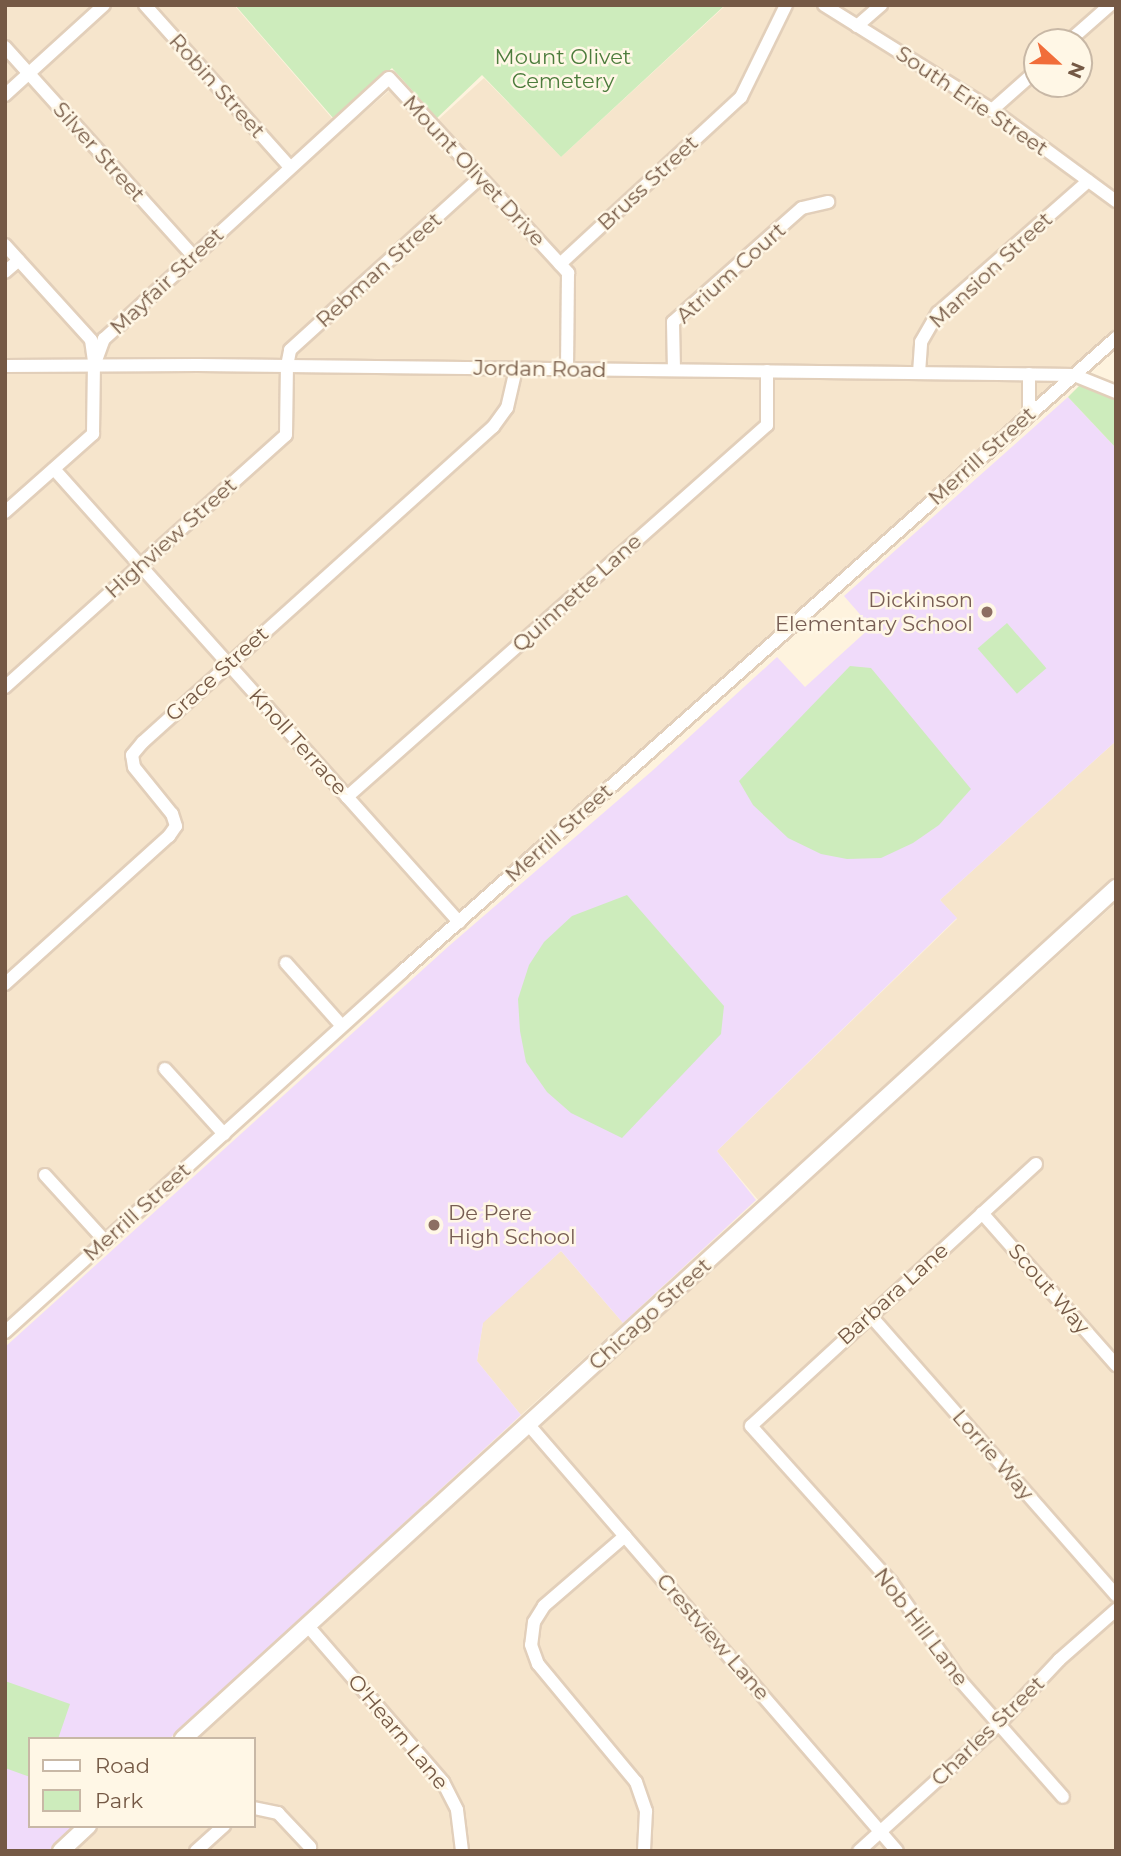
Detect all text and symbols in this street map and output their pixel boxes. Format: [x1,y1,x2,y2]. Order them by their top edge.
north arrow [1023,28,1093,98]
street label: Robin Street [164,29,270,143]
street label: South Erie Street [891,41,1053,161]
park label: Mount Olivet Cemetery [495,44,631,94]
text: N [1063,59,1090,82]
street label: Mount Olivet Drive [398,90,550,252]
street label: Silver Street [48,97,150,207]
street label: Bruss Street [593,130,703,236]
street label: Rebman Street [311,207,447,333]
street label: Mansion Street [924,207,1058,333]
street label: Atrium Court [671,217,791,329]
street label: Mayfair Street [105,222,229,340]
street label: Jordan Road [473,355,607,383]
street label: Merrill Street [923,401,1041,511]
street label: Highview Street [100,472,242,604]
street label: Quinnette Lane [507,529,647,657]
place label: Dickinson Elementary School [775,587,973,637]
marker: Dickinson Elementary School [979,604,995,620]
street label: Grace Street [160,621,274,727]
street label: Knoll Terrace [243,683,353,801]
street label: Merrill Street [500,778,618,888]
street label: Merrill Street [78,1157,196,1267]
place label: De Pere High School [448,1200,576,1250]
marker: De Pere High School [426,1217,442,1233]
street label: Barbara Lane [832,1238,954,1350]
street label: Scout Way [1003,1239,1095,1339]
street label: Chicago Street [584,1253,716,1375]
street label: Lorrie Way [947,1405,1039,1505]
street label: Nob Hill Lane [868,1563,974,1691]
street label: Crestview Lane [651,1569,775,1705]
street label: O'Hearn Lane [342,1669,454,1795]
street label: Charles Street [926,1671,1050,1791]
legend [28,1737,256,1828]
text: Road [95,1753,150,1778]
text: Park [95,1788,143,1813]

